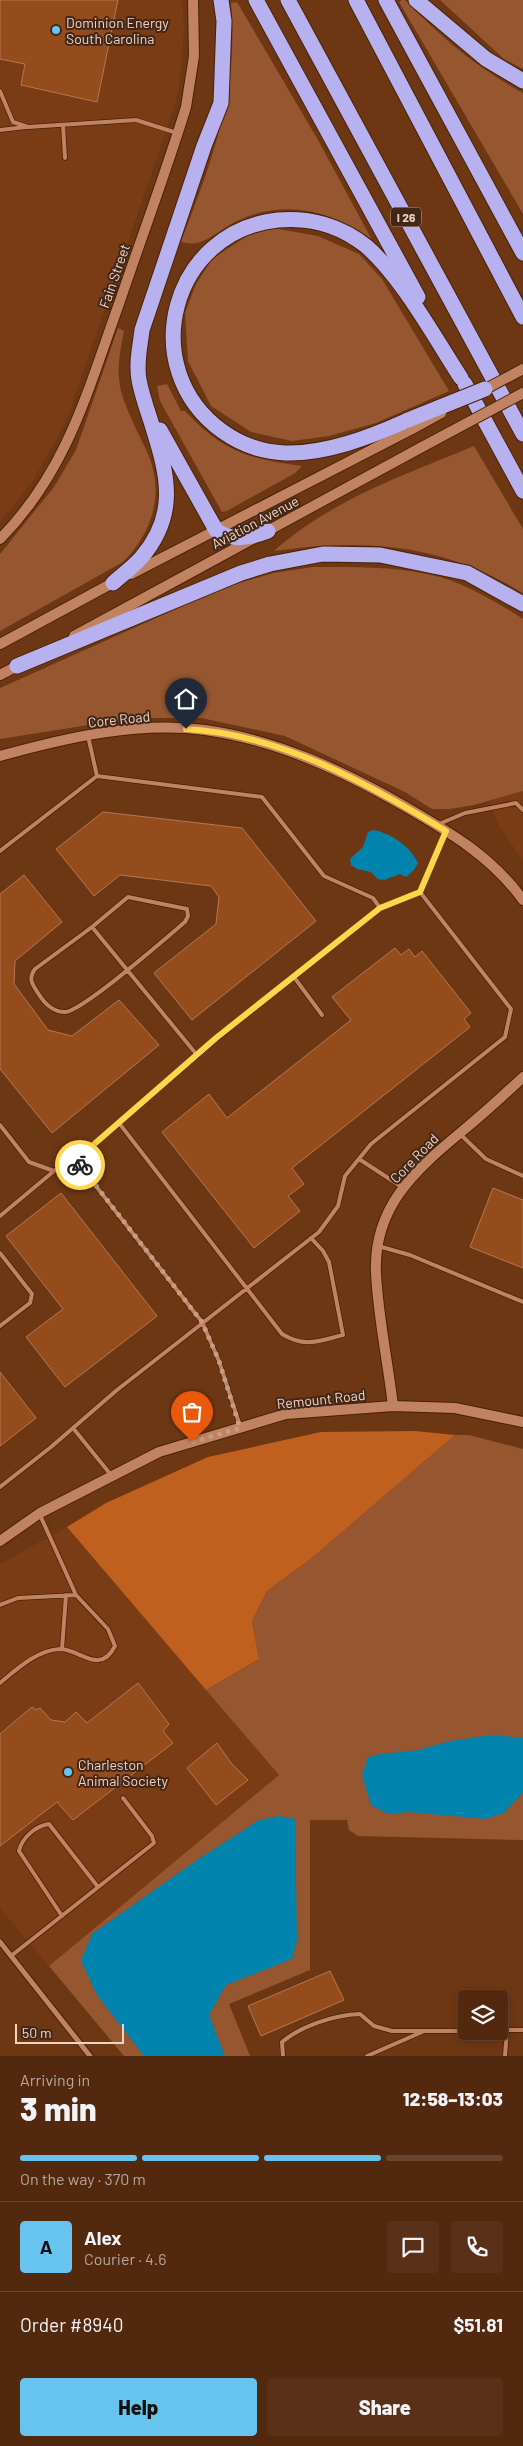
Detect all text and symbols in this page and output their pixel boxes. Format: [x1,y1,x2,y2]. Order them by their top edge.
place label: Dominion Energy South Carolina [66,14,169,47]
marker: Dominion Energy South Carolina [50,24,62,36]
road number: I 26 [391,208,421,226]
street label: Fain Street [95,242,133,310]
street label: Aviation Avenue [208,492,302,552]
pin [165,678,207,729]
icon: home [172,685,200,713]
street label: Core Road [87,707,151,731]
street label: Core Road [386,1130,442,1186]
courier [55,1140,105,1190]
icon: bike [66,1151,94,1179]
street label: Remount Road [276,1386,366,1412]
pin [171,1391,213,1442]
icon: bag [178,1398,206,1426]
place label: Charleston Animal Society [78,1756,168,1789]
marker: Charleston Animal Society [62,1766,74,1778]
map controls [458,1990,508,2040]
button: layers [458,1990,508,2040]
scale bar [15,2021,124,2044]
text: 50 m [22,2024,51,2041]
text: Arriving in [20,2070,90,2089]
text: 12:58–13:03 [403,2087,503,2110]
text: 3 min [20,2089,97,2127]
text: On the way · 370 m [20,2169,146,2188]
button: chat [387,2221,439,2273]
button: phone [451,2221,503,2273]
text: Alex [84,2226,122,2249]
text: A [40,2235,52,2258]
text: Courier · 4.6 [84,2249,167,2268]
text: Order #8940 [20,2313,123,2336]
text: $51.81 [453,2313,503,2336]
button: Help [20,2378,257,2436]
button: Share [267,2378,503,2436]

